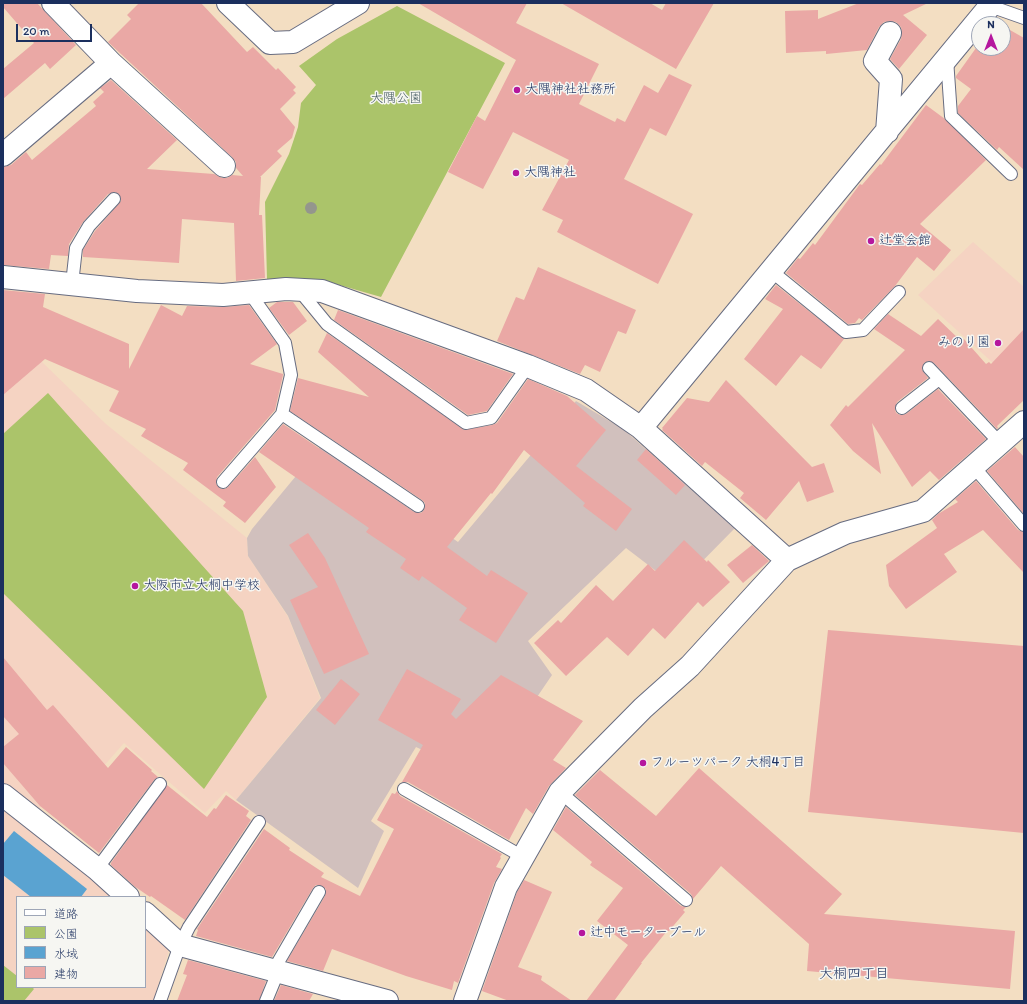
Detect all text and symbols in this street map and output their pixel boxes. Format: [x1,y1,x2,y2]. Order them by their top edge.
scale bar [18,16,94,42]
north arrow [971,16,1011,56]
text: N [987,18,995,31]
text: 20 m [23,24,50,38]
place label: 大隅神社社務所 [525,82,616,98]
marker: 大隅神社社務所 [512,85,522,95]
park label: 大隅公園 [370,91,422,107]
place label: 大隅神社 [524,165,576,181]
marker: 大隅神社 [511,168,521,178]
place label: 辻堂会館 [879,233,931,249]
marker: 辻堂会館 [866,236,876,246]
place label: みのり園 [938,335,990,351]
marker: みのり園 [993,338,1003,348]
place label: 大阪市立大桐中学校 [143,578,260,594]
marker: 大阪市立大桐中学校 [130,581,140,591]
place label: フルーツパーク 大桐4丁目 [651,755,805,771]
marker: フルーツパーク 大桐4丁目 [638,758,648,768]
legend [16,896,146,988]
text: 道路 [54,907,78,921]
place label: 辻中モータープール [590,925,706,941]
text: 公園 [54,927,78,941]
marker: 辻中モータープール [577,928,587,938]
text: 水域 [54,947,78,961]
district label: 大桐四丁目 [819,966,889,982]
text: 建物 [54,967,78,981]

